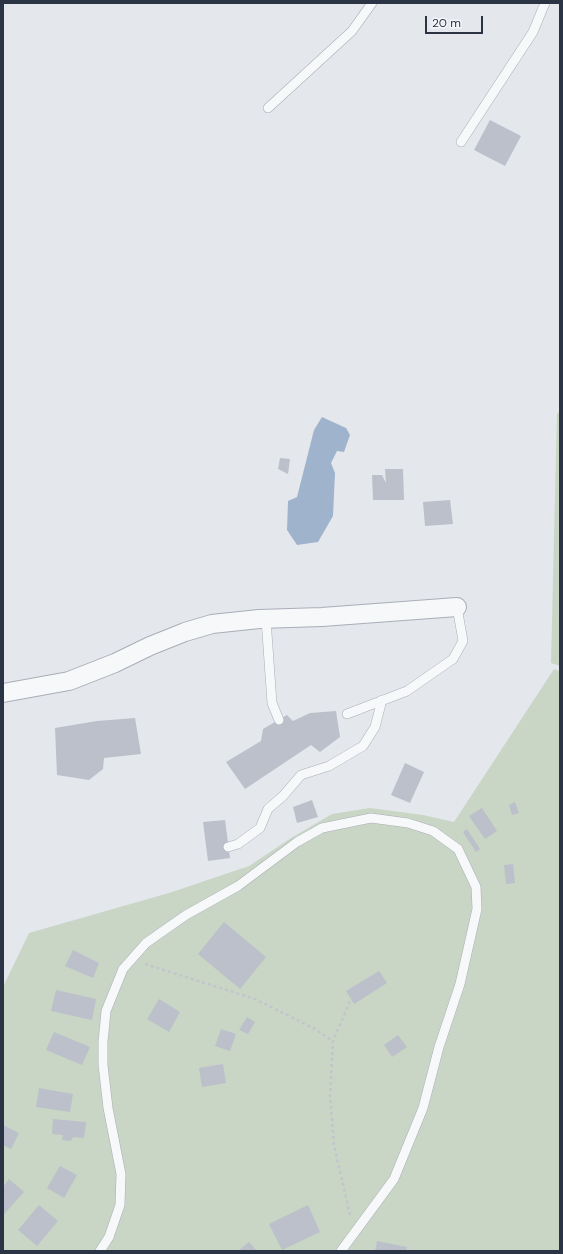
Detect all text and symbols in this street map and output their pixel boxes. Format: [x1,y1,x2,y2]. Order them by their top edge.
scale bar [427,8,485,34]
text: 20 m [432,15,461,31]

